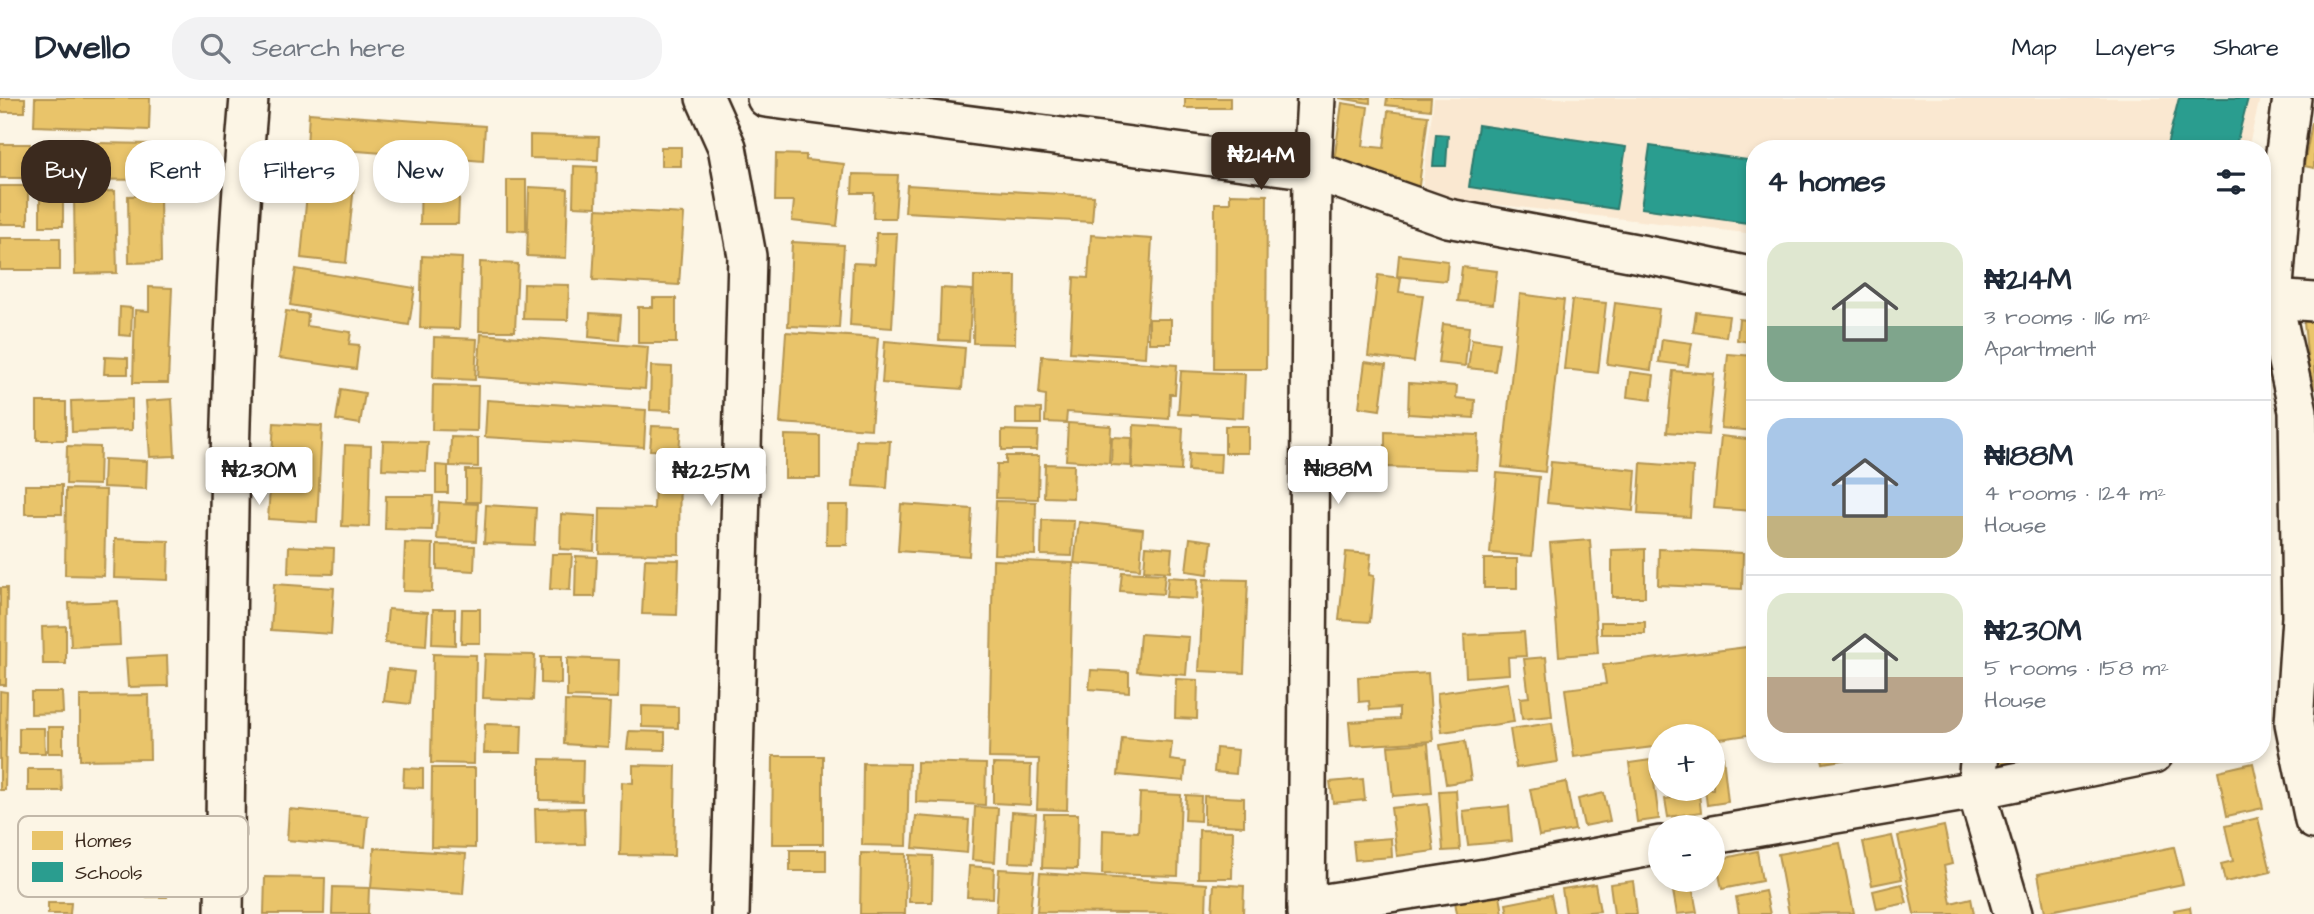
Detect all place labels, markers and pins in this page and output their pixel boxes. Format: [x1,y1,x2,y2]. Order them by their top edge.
pin: ₦214M [1212,132,1310,192]
pin: ₦188M [1289,446,1387,506]
pin: ₦230M [210,448,308,507]
pin: ₦225M [662,448,760,508]

